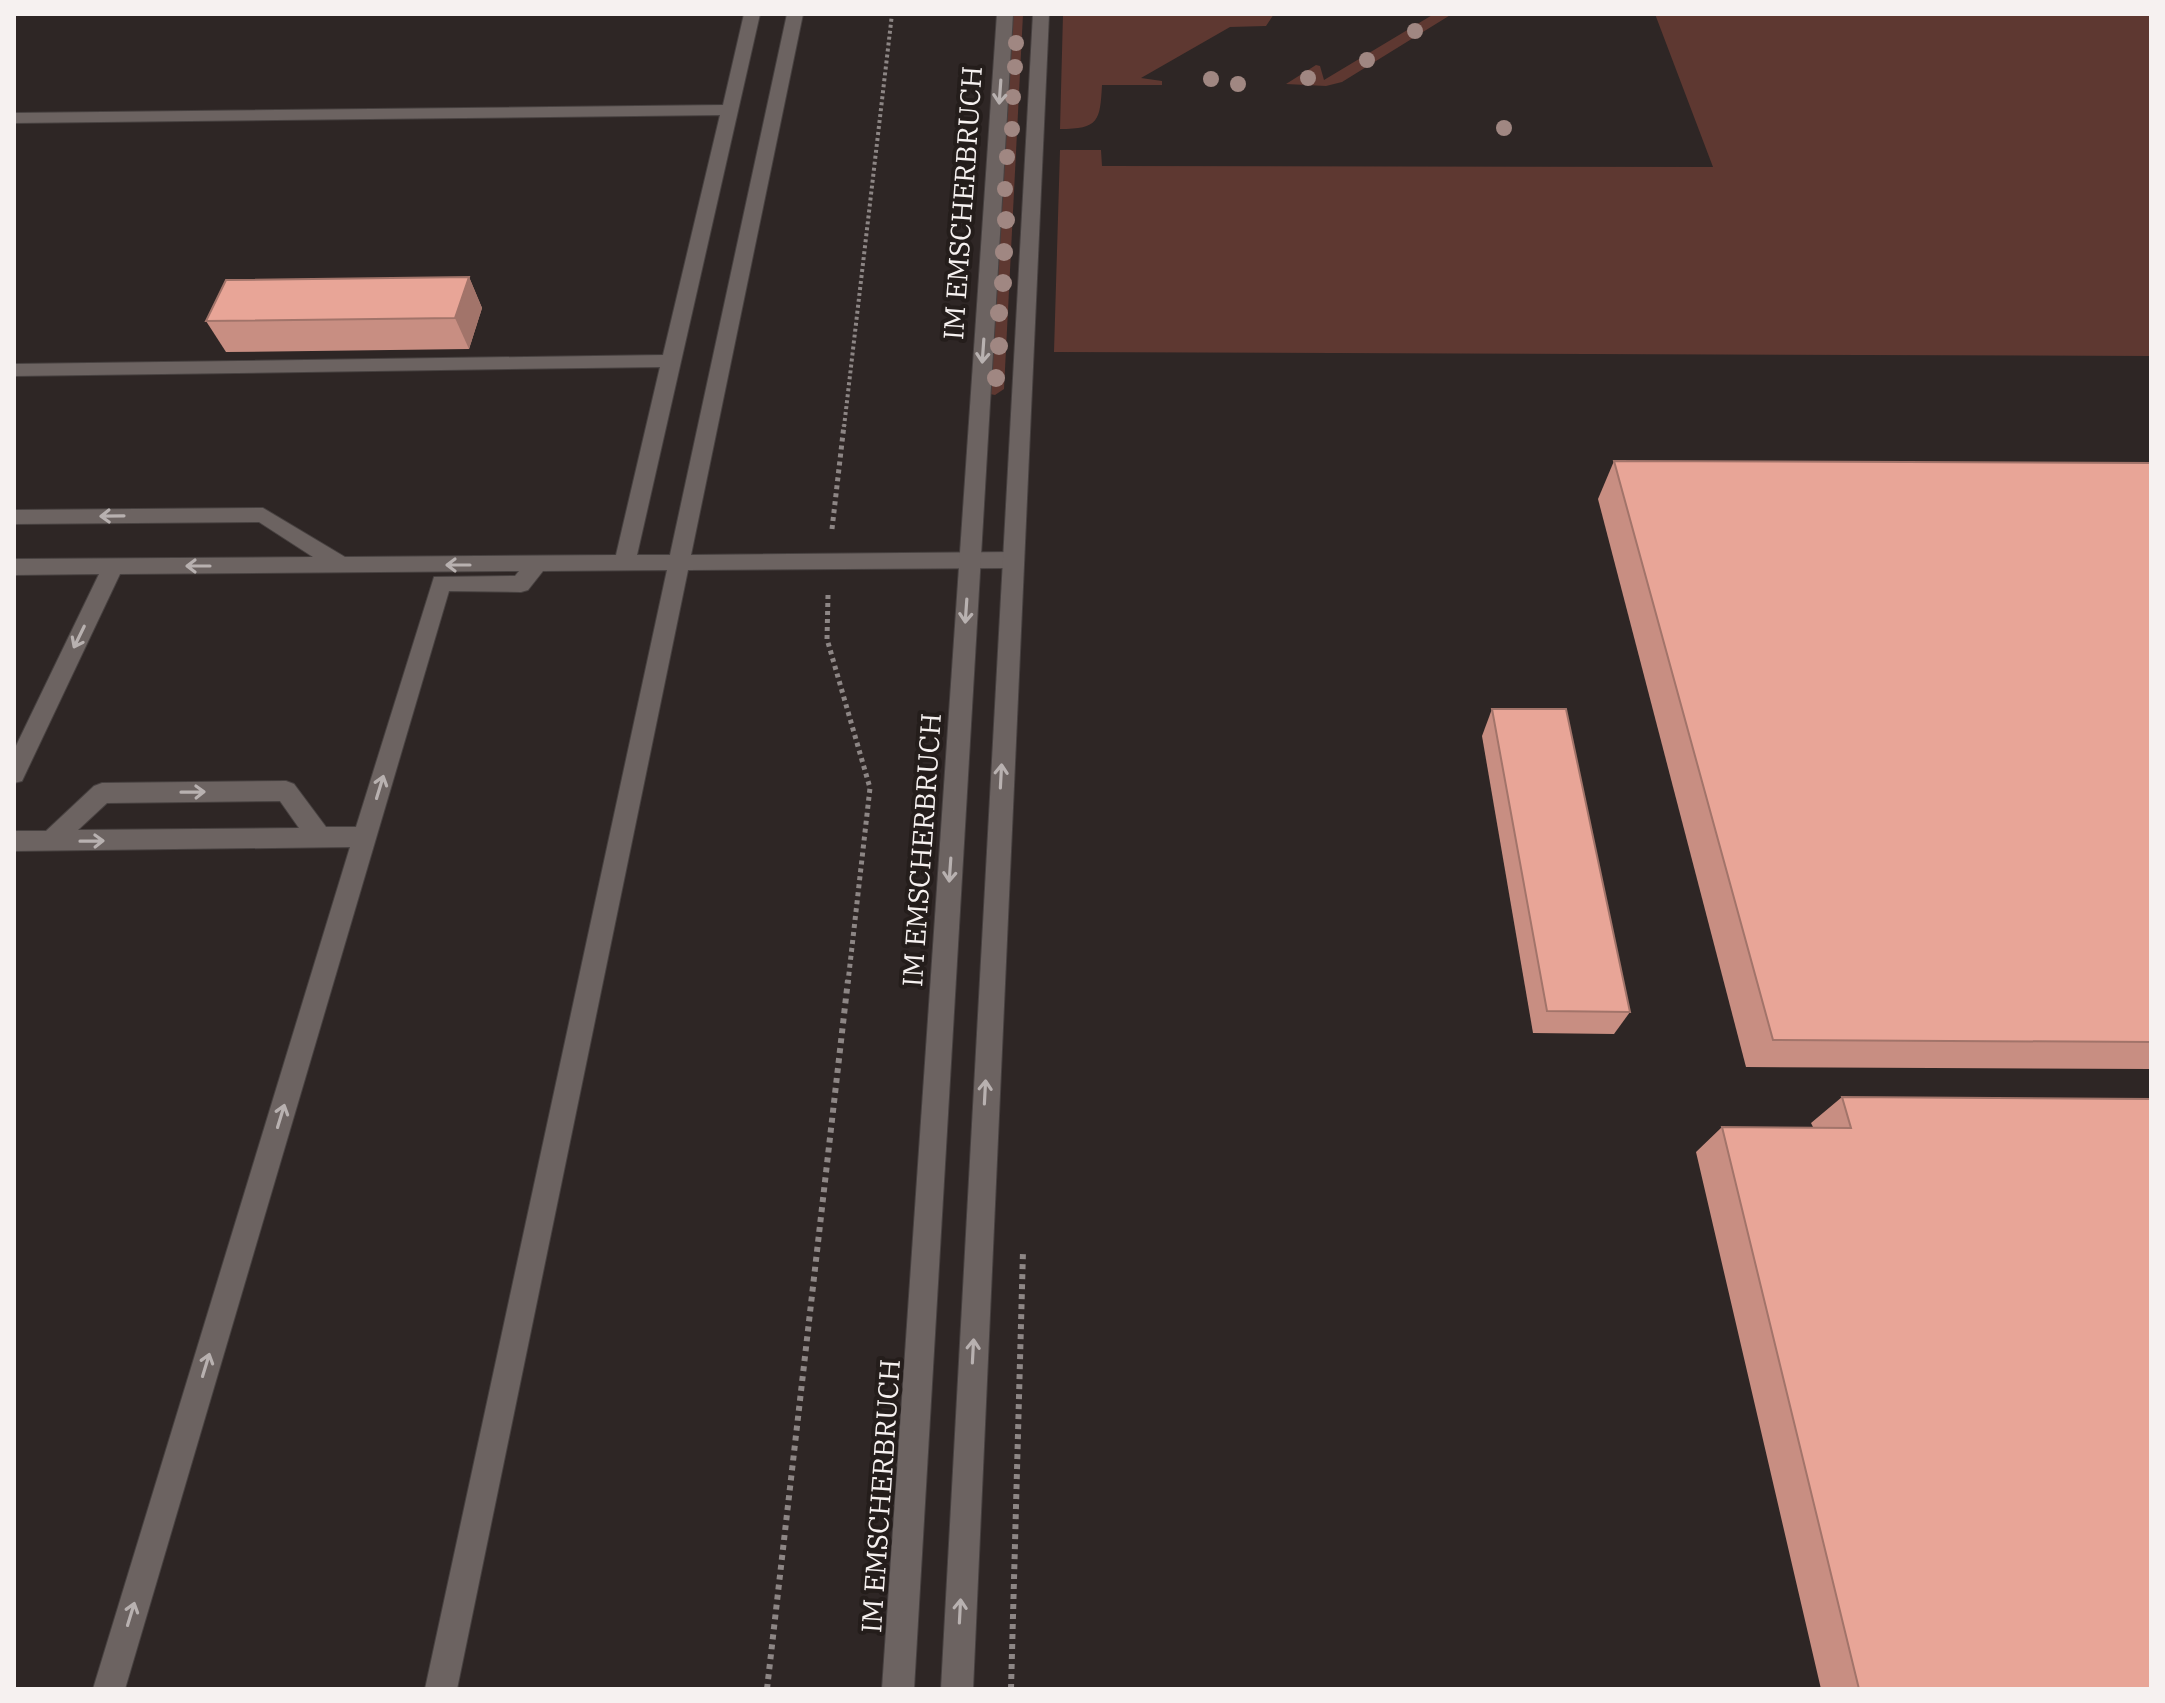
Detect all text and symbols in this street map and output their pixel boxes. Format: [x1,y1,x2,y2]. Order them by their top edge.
street label: IM EMSCHERBRUCH [934,65,990,341]
one-way arrow [992,78,1007,105]
one-way arrow [975,337,990,364]
one-way arrow [99,509,126,524]
one-way arrow [445,557,472,573]
one-way arrow [185,558,212,574]
one-way arrow [958,597,973,624]
one-way arrow [71,625,86,649]
street label: IM EMSCHERBRUCH [893,712,949,988]
one-way arrow [994,763,1009,790]
one-way arrow [374,775,388,800]
one-way arrow [179,784,206,800]
one-way arrow [78,833,105,848]
one-way arrow [942,856,957,883]
one-way arrow [978,1079,993,1106]
one-way arrow [274,1104,289,1130]
one-way arrow [966,1338,981,1365]
one-way arrow [199,1353,214,1379]
street label: IM EMSCHERBRUCH [852,1358,908,1634]
one-way arrow [953,1598,968,1625]
one-way arrow [124,1602,139,1628]

